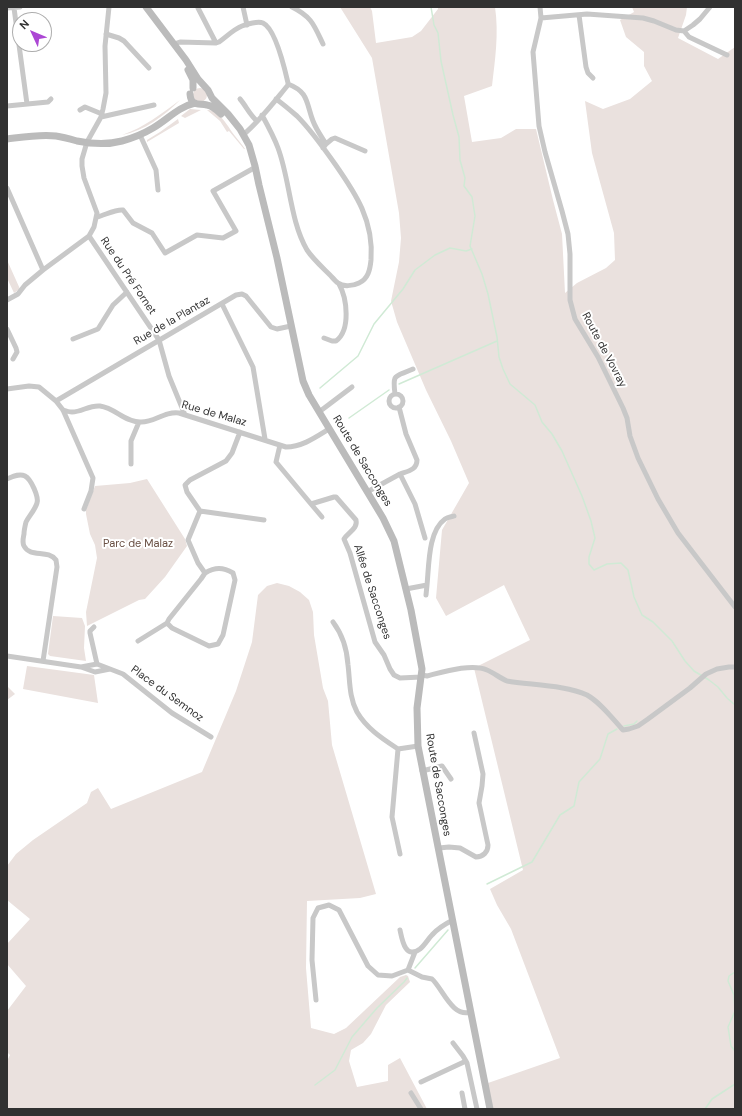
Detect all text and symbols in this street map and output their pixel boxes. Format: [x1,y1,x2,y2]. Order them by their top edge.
north arrow [12,12,52,52]
text: N [16,17,32,32]
street label: Rue du Pré Fornet [97,235,159,317]
street label: Rue de la Plantaz [131,294,213,348]
street label: Route de Vovray [579,310,629,390]
street label: Rue de Malaz [180,398,248,430]
street label: Route de Sacconges [330,413,394,509]
park label: Parc de Malaz [103,537,173,551]
street label: Allée de Sacconges [350,543,394,641]
street label: Place du Semnoz [128,663,206,725]
street label: Route de Sacconges [422,733,454,837]

